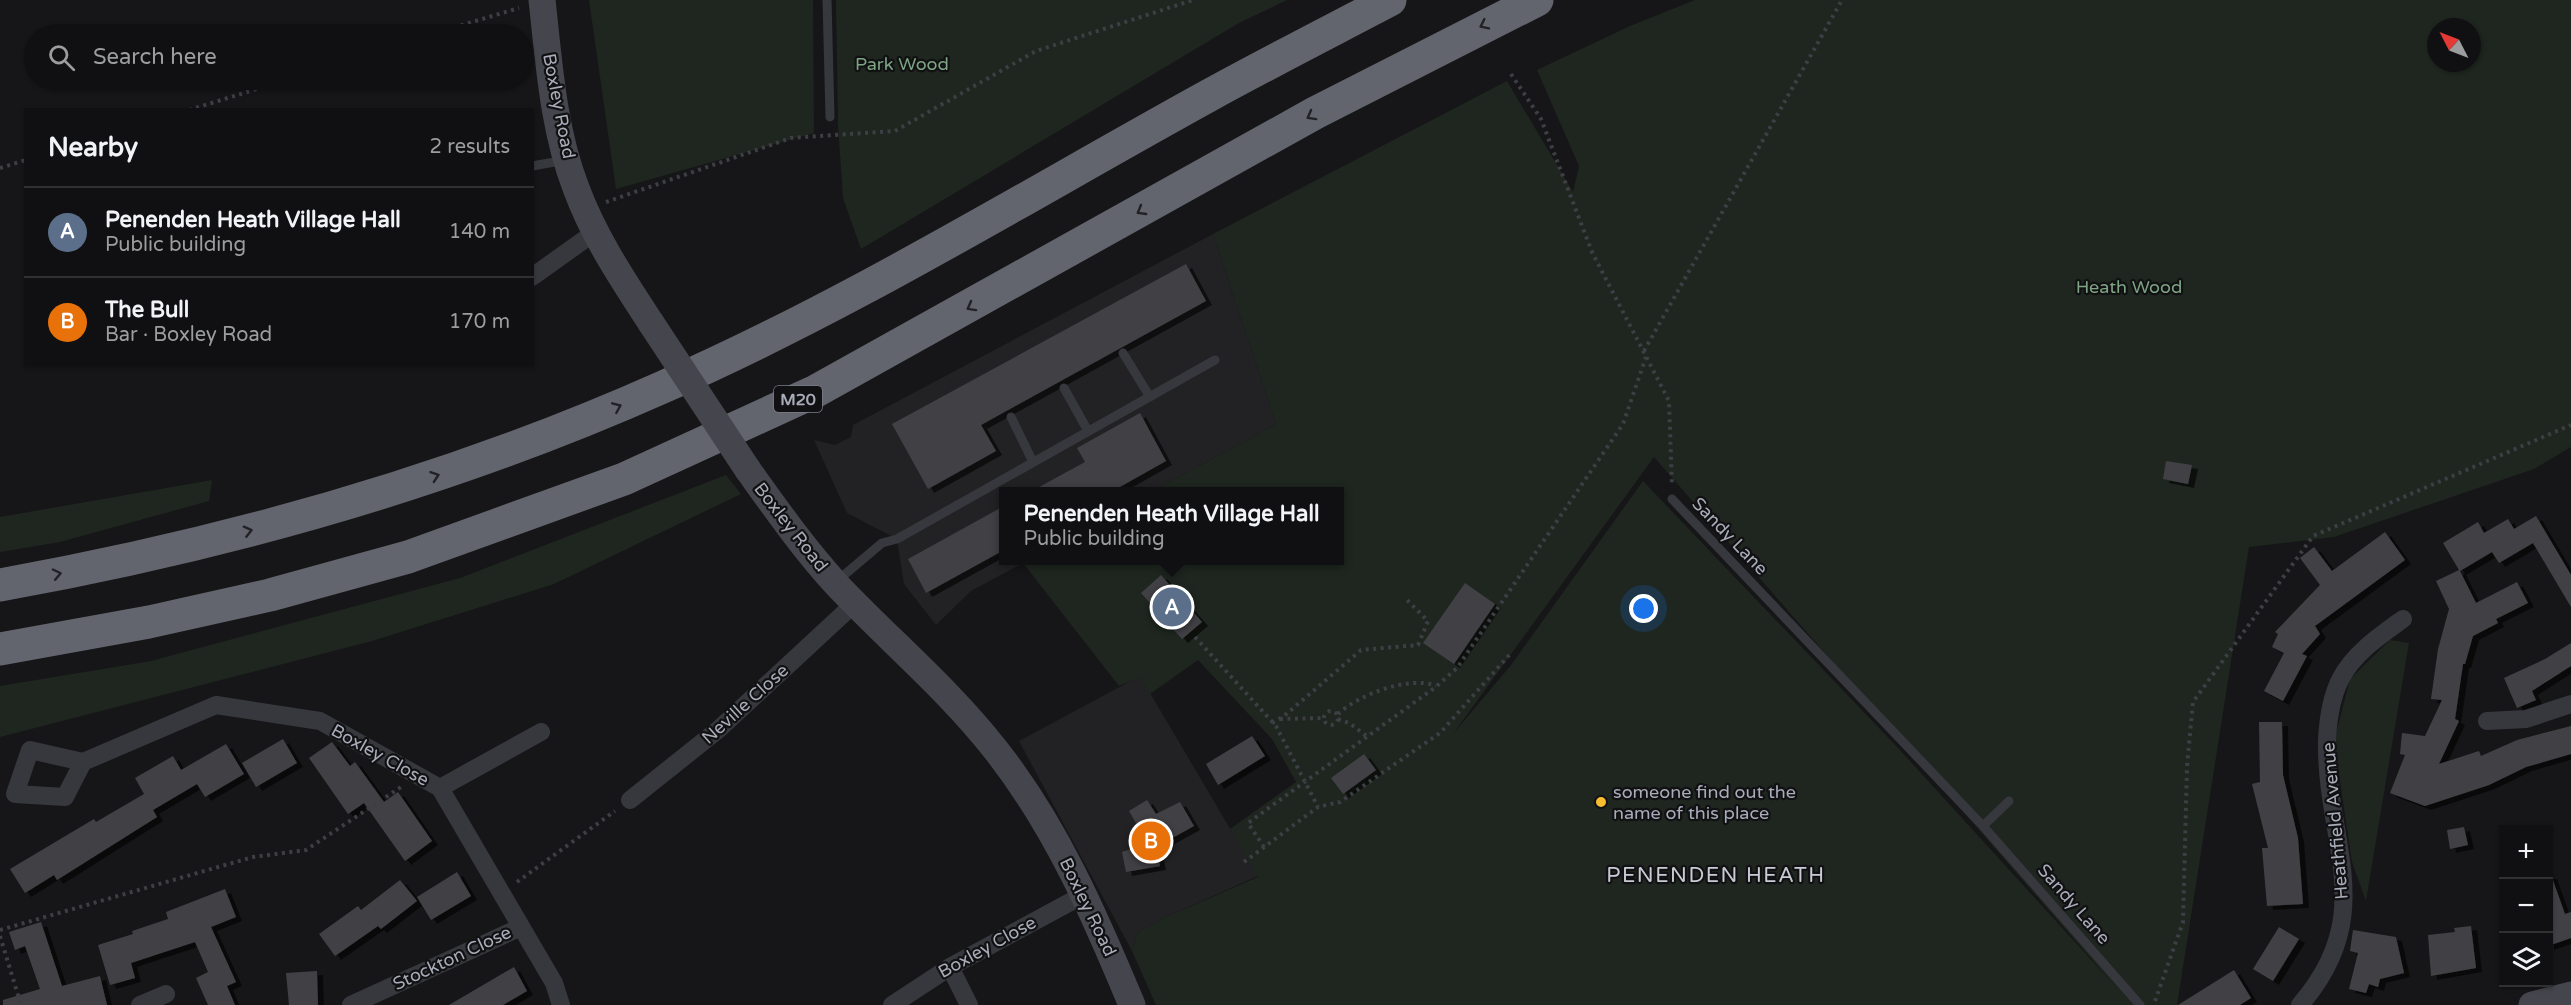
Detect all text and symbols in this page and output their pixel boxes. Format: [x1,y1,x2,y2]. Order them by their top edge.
one-way arrow [1479,18,1490,30]
north arrow [2427,18,2481,72]
search box [24,24,534,90]
icon: search [45,41,78,74]
text: Search here [93,44,217,70]
street label: Boxley Road [538,51,580,161]
park label: Park Wood [855,53,949,75]
one-way arrow [1307,108,1317,120]
text: Nearby [48,132,138,163]
text: 2 results [430,135,510,159]
one-way arrow [1137,204,1147,216]
text: Penenden Heath Village Hall [105,207,401,233]
text: A [60,220,75,244]
text: 140 m [449,220,510,244]
text: Public building [105,233,246,257]
park label: Heath Wood [2076,276,2182,298]
text: The Bull [105,297,189,323]
one-way arrow [967,300,977,311]
text: B [61,310,74,334]
text: 170 m [449,310,510,334]
text: Bar · Boxley Road [105,323,272,347]
road number: M20 [774,386,822,412]
one-way arrow [611,402,622,414]
one-way arrow [429,471,440,483]
street label: Boxley Road [749,478,833,576]
popup [999,487,1344,565]
street label: Sandy Lane [1688,493,1772,579]
text: Penenden Heath Village Hall [1024,501,1319,527]
one-way arrow [242,525,252,538]
text: Public building [1024,527,1165,551]
one-way arrow [52,568,62,581]
pin: A [1152,584,1192,630]
your location [1629,594,1658,623]
street label: Neville Close [697,659,793,749]
street label: Boxley Close [327,719,433,791]
street label: Heathfield Avenue [2317,742,2353,900]
place label: someone find out the name of this place [1613,781,1796,824]
marker: someone find out the name of this place [1594,795,1608,809]
pin: B [1132,818,1170,864]
map controls [2499,825,2553,987]
button: + [2499,825,2553,879]
street label: Boxley Road [1055,854,1121,960]
street label: Sandy Lane [2033,859,2115,949]
district label: PENENDEN HEATH [1606,863,1826,888]
button: − [2499,879,2553,933]
street label: Boxley Close [934,911,1040,983]
street label: Stockton Close [389,921,515,995]
button: layers [2499,933,2553,987]

